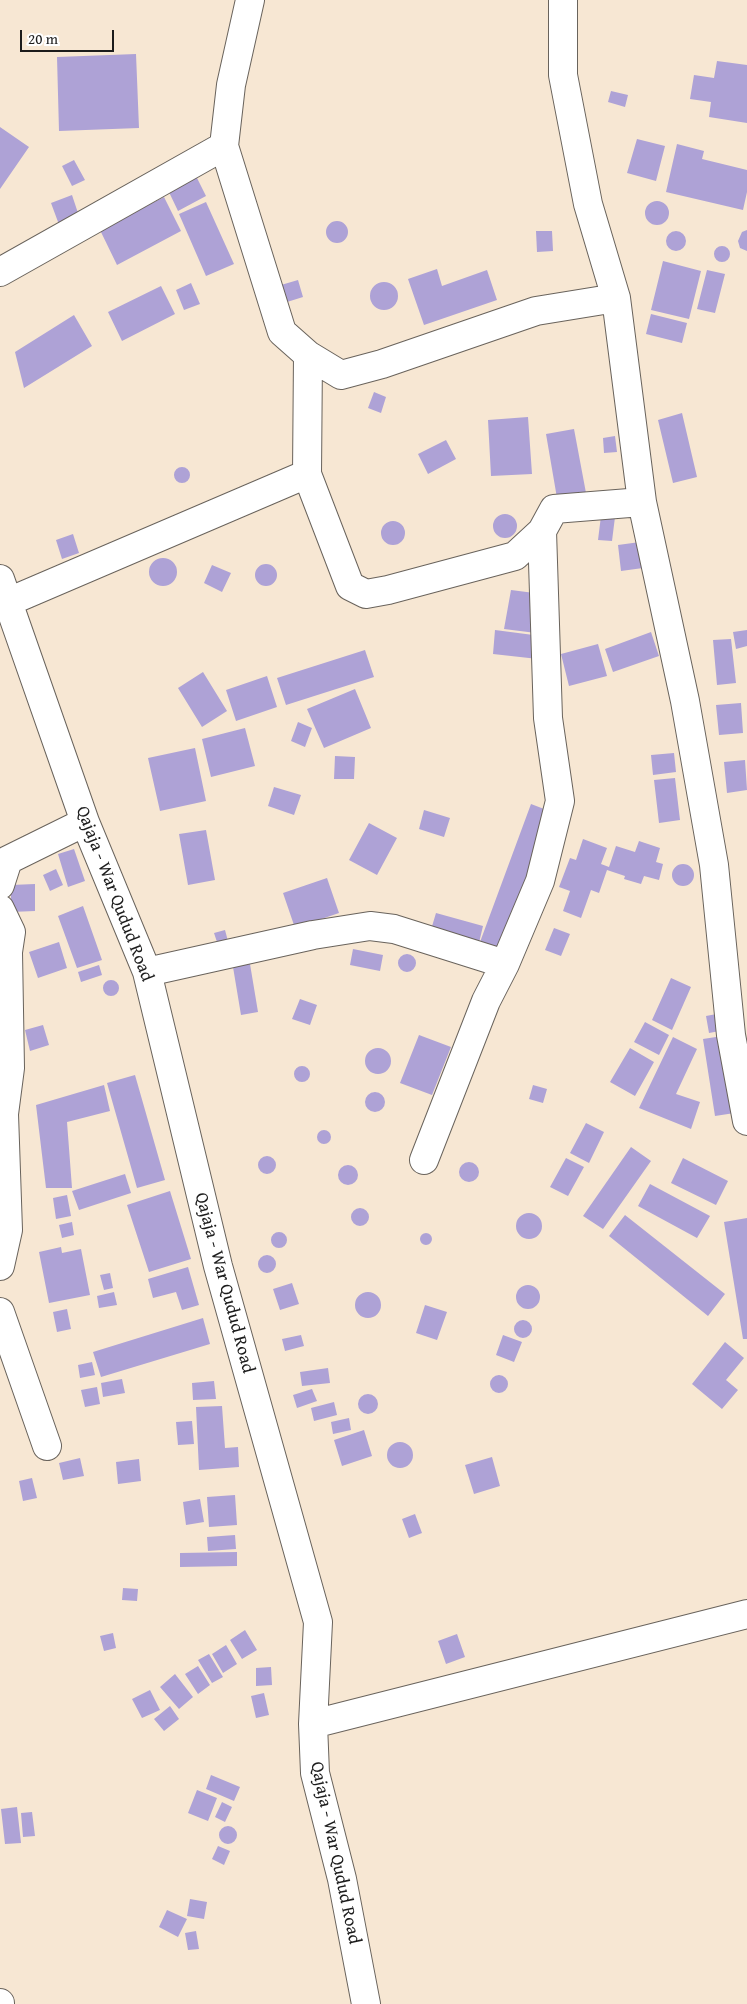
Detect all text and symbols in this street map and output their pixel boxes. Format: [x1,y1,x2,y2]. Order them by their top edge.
scale bar [22,20,116,52]
text: 20 m [28,28,58,49]
street label: Qajaja - War Qudud Road [71,803,157,985]
street label: Qajaja - War Qudud Road [190,1190,258,1376]
street label: Qajaja - War Qudud Road [305,1760,365,1946]

